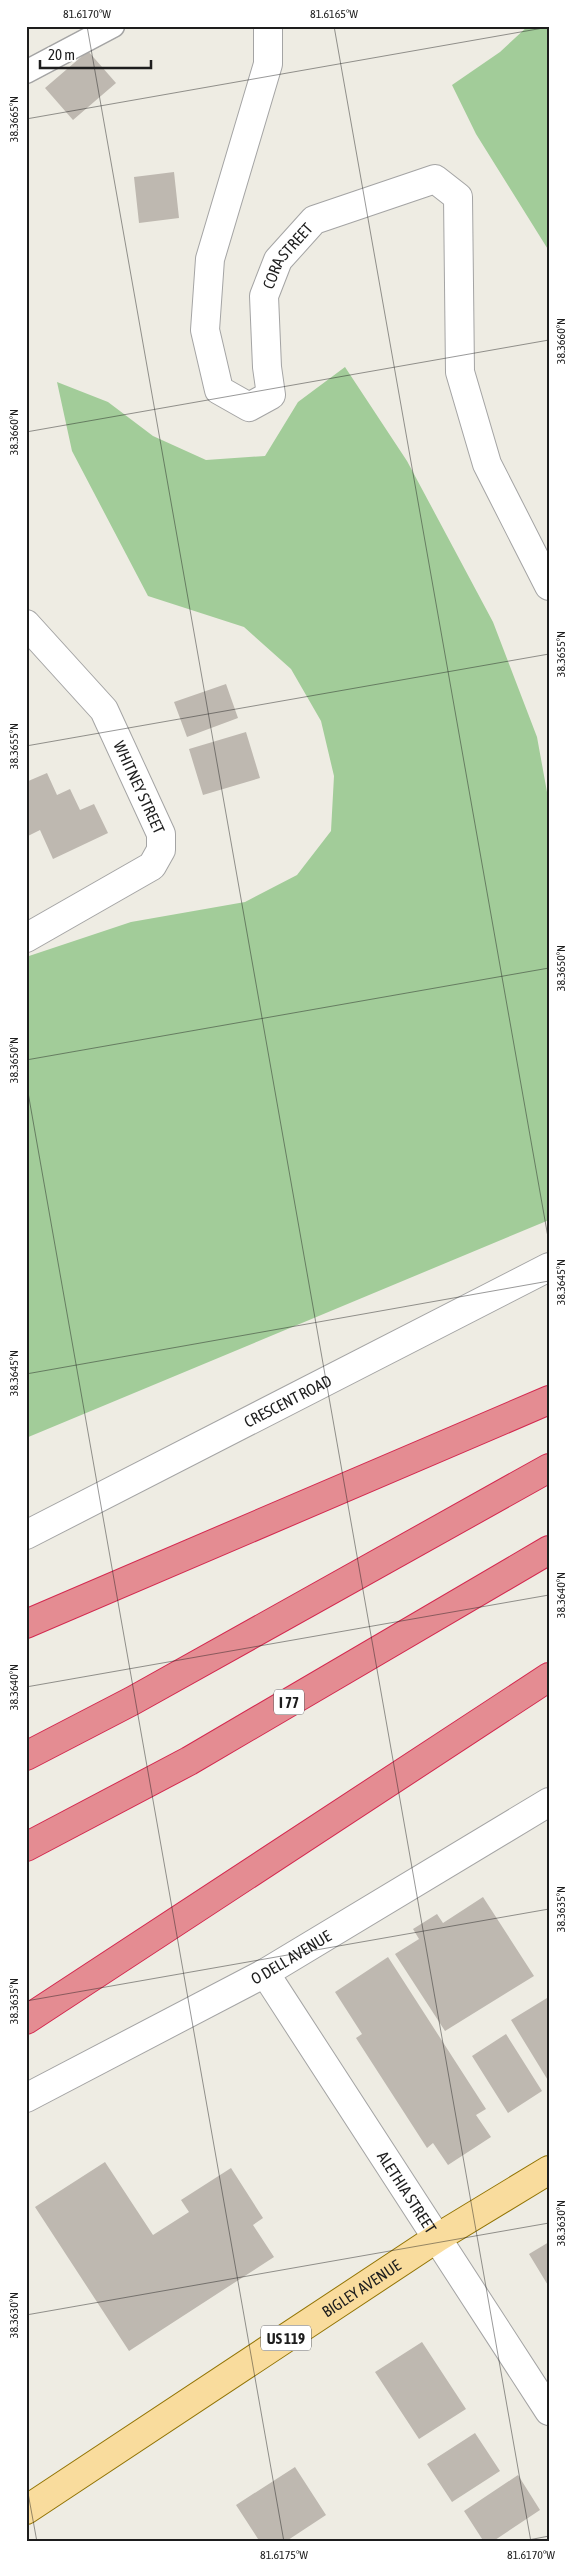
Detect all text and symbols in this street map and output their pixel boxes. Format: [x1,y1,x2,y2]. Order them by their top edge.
text: 81.6170°W [63,7,111,21]
text: 81.6165°W [310,7,358,21]
scale bar [40,38,151,70]
text: 20 m [48,46,75,63]
text: 38.3665°N [7,96,21,142]
street label: CORA STREET [259,219,316,291]
text: 38.3660°N [554,318,568,364]
text: 38.3660°N [7,409,21,455]
text: 38.3655°N [554,631,568,677]
text: 38.3655°N [7,723,21,769]
street label: WHITNEY STREET [110,738,169,836]
text: 38.3650°N [554,945,568,991]
text: 38.3650°N [7,1037,21,1083]
text: 38.3645°N [554,1259,568,1305]
text: 38.3645°N [7,1350,21,1396]
street label: CRESCENT ROAD [241,1371,334,1431]
text: 38.3640°N [554,1572,568,1618]
text: 38.3640°N [7,1664,21,1710]
road number: I 77 [274,1690,304,1714]
text: 38.3635°N [554,1886,568,1932]
street label: O DELL AVENUE [248,1926,334,1988]
text: 38.3635°N [7,1978,21,2024]
street label: ALETHIA STREET [374,2148,440,2236]
text: 38.3630°N [554,2200,568,2246]
street label: BIGLEY AVENUE [319,2256,404,2321]
text: 38.3630°N [7,2292,21,2338]
road number: US 119 [261,2326,311,2350]
text: 81.6175°W [260,2548,308,2562]
text: 81.6170°W [507,2548,555,2562]

